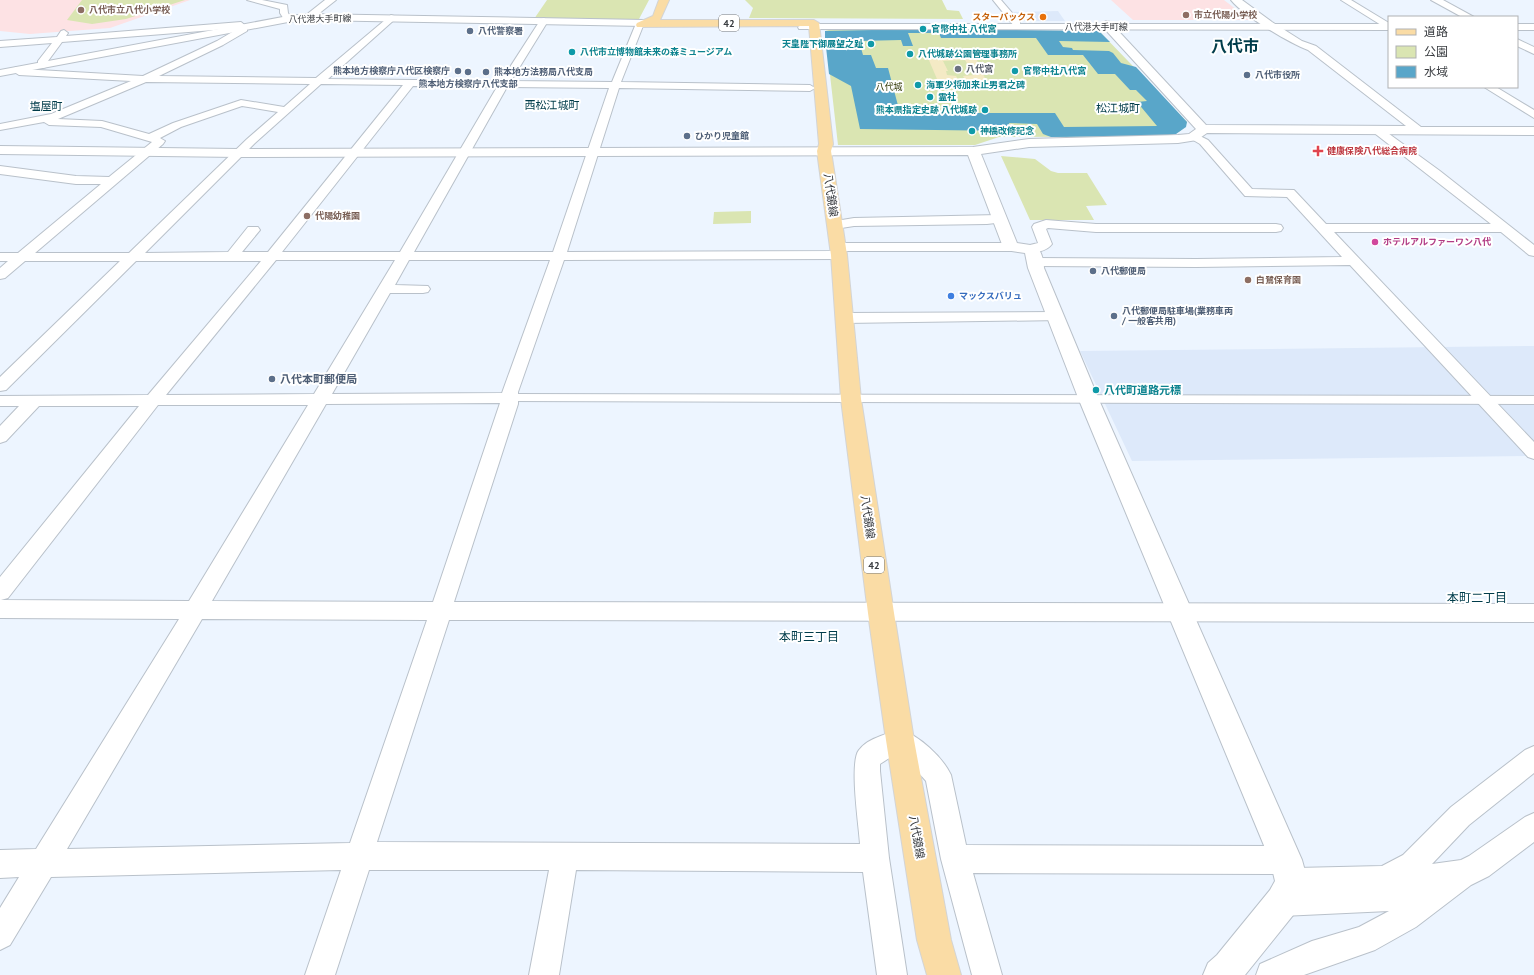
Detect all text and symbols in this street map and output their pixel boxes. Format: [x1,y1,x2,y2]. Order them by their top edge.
place label: 八代市立八代小学校 [89,4,171,15]
marker: 八代市立八代小学校 [76,5,86,15]
place label: 市立代陽小学校 [1194,9,1258,20]
marker: 市立代陽小学校 [1181,10,1191,20]
place label: スターバックス [972,11,1035,22]
street label: 八代港大手町線 [288,12,353,25]
marker: スターバックス [1038,12,1048,22]
road number: 42 [719,15,739,31]
legend [1388,16,1518,88]
street label: 八代港大手町線 [1064,21,1128,32]
place label: 官幣中社 八代宮 [931,23,996,34]
marker: 官幣中社 八代宮 [918,24,928,34]
text: 道路 [1424,24,1448,39]
place label: 八代警察署 [478,25,523,36]
marker: 八代警察署 [465,26,475,36]
district label: 八代市 [1211,36,1259,56]
place label: 天皇陛下御展望之趾 [782,38,864,49]
marker: 天皇陛下御展望之趾 [866,39,876,49]
text: 公園 [1424,44,1448,59]
place label: 八代市立博物館未来の森ミュージアム [580,46,732,57]
marker: 八代市立博物館未来の森ミュージアム [567,47,577,57]
place label: 八代城跡公園管理事務所 [918,48,1017,59]
marker: 八代城跡公園管理事務所 [905,49,915,59]
place label: 八代宮 [966,63,993,74]
marker: 八代宮 [953,64,963,74]
text: 水域 [1424,64,1448,79]
place label: 熊本地方検察庁八代区検察庁 [333,65,450,76]
place label: 官幣中社八代宮 [1023,65,1086,76]
marker: 熊本地方検察庁八代区検察庁 [453,66,463,76]
place label: 熊本地方法務局八代支局 [494,66,593,77]
marker: 官幣中社八代宮 [1010,66,1020,76]
marker: 熊本地方検察庁八代支部 [463,67,473,77]
marker: 熊本地方法務局八代支局 [481,67,491,77]
place label: 八代市役所 [1255,69,1300,80]
marker: 八代市役所 [1242,70,1252,80]
place label: 熊本地方検察庁八代支部 [418,78,518,89]
place label: 海軍少将加来止男君之碑 [926,79,1025,90]
marker: 海軍少将加来止男君之碑 [913,80,923,90]
park label: 八代城 [875,81,903,92]
place label: 霊社 [938,91,956,102]
marker: 霊社 [925,92,935,102]
district label: 西松江城町 [525,98,580,112]
district label: 塩屋町 [30,99,63,113]
district label: 松江城町 [1096,101,1140,115]
place label: 熊本県指定史跡 八代城跡 [876,104,977,115]
marker: 熊本県指定史跡 八代城跡 [980,105,990,115]
place label: 神橋改修記念 [980,125,1034,136]
marker: 神橋改修記念 [967,126,977,136]
place label: ひかり児童館 [695,130,749,141]
marker: ひかり児童館 [682,131,692,141]
marker: 健康保険八代総合病院 [1312,145,1324,157]
place label: 健康保険八代総合病院 [1327,145,1417,156]
street label: 八代鏡線 [821,172,841,218]
place label: 代陽幼稚園 [315,210,360,221]
marker: 代陽幼稚園 [302,211,312,221]
place label: ホテルアルファーワン八代 [1383,236,1491,247]
marker: ホテルアルファーワン八代 [1370,237,1380,247]
place label: 八代郵便局 [1101,265,1146,276]
marker: 八代郵便局 [1088,266,1098,276]
place label: 白鷺保育園 [1256,274,1301,285]
marker: 白鷺保育園 [1243,275,1253,285]
place label: マックスバリュ [959,290,1022,301]
marker: マックスバリュ [946,291,956,301]
place label: 八代郵便局駐車場(業務車両 / 一般客共用) [1121,305,1233,327]
marker: 八代郵便局駐車場(業務車両 / 一般客共用) [1109,311,1119,321]
place label: 八代本町郵便局 [280,372,357,386]
marker: 八代本町郵便局 [267,374,277,384]
place label: 八代町道路元標 [1104,383,1181,397]
marker: 八代町道路元標 [1091,385,1101,395]
street label: 八代鏡線 [858,494,878,540]
road number: 42 [864,557,884,573]
district label: 本町二丁目 [1447,590,1507,605]
district label: 本町三丁目 [779,629,839,644]
street label: 八代鏡線 [906,814,928,860]

